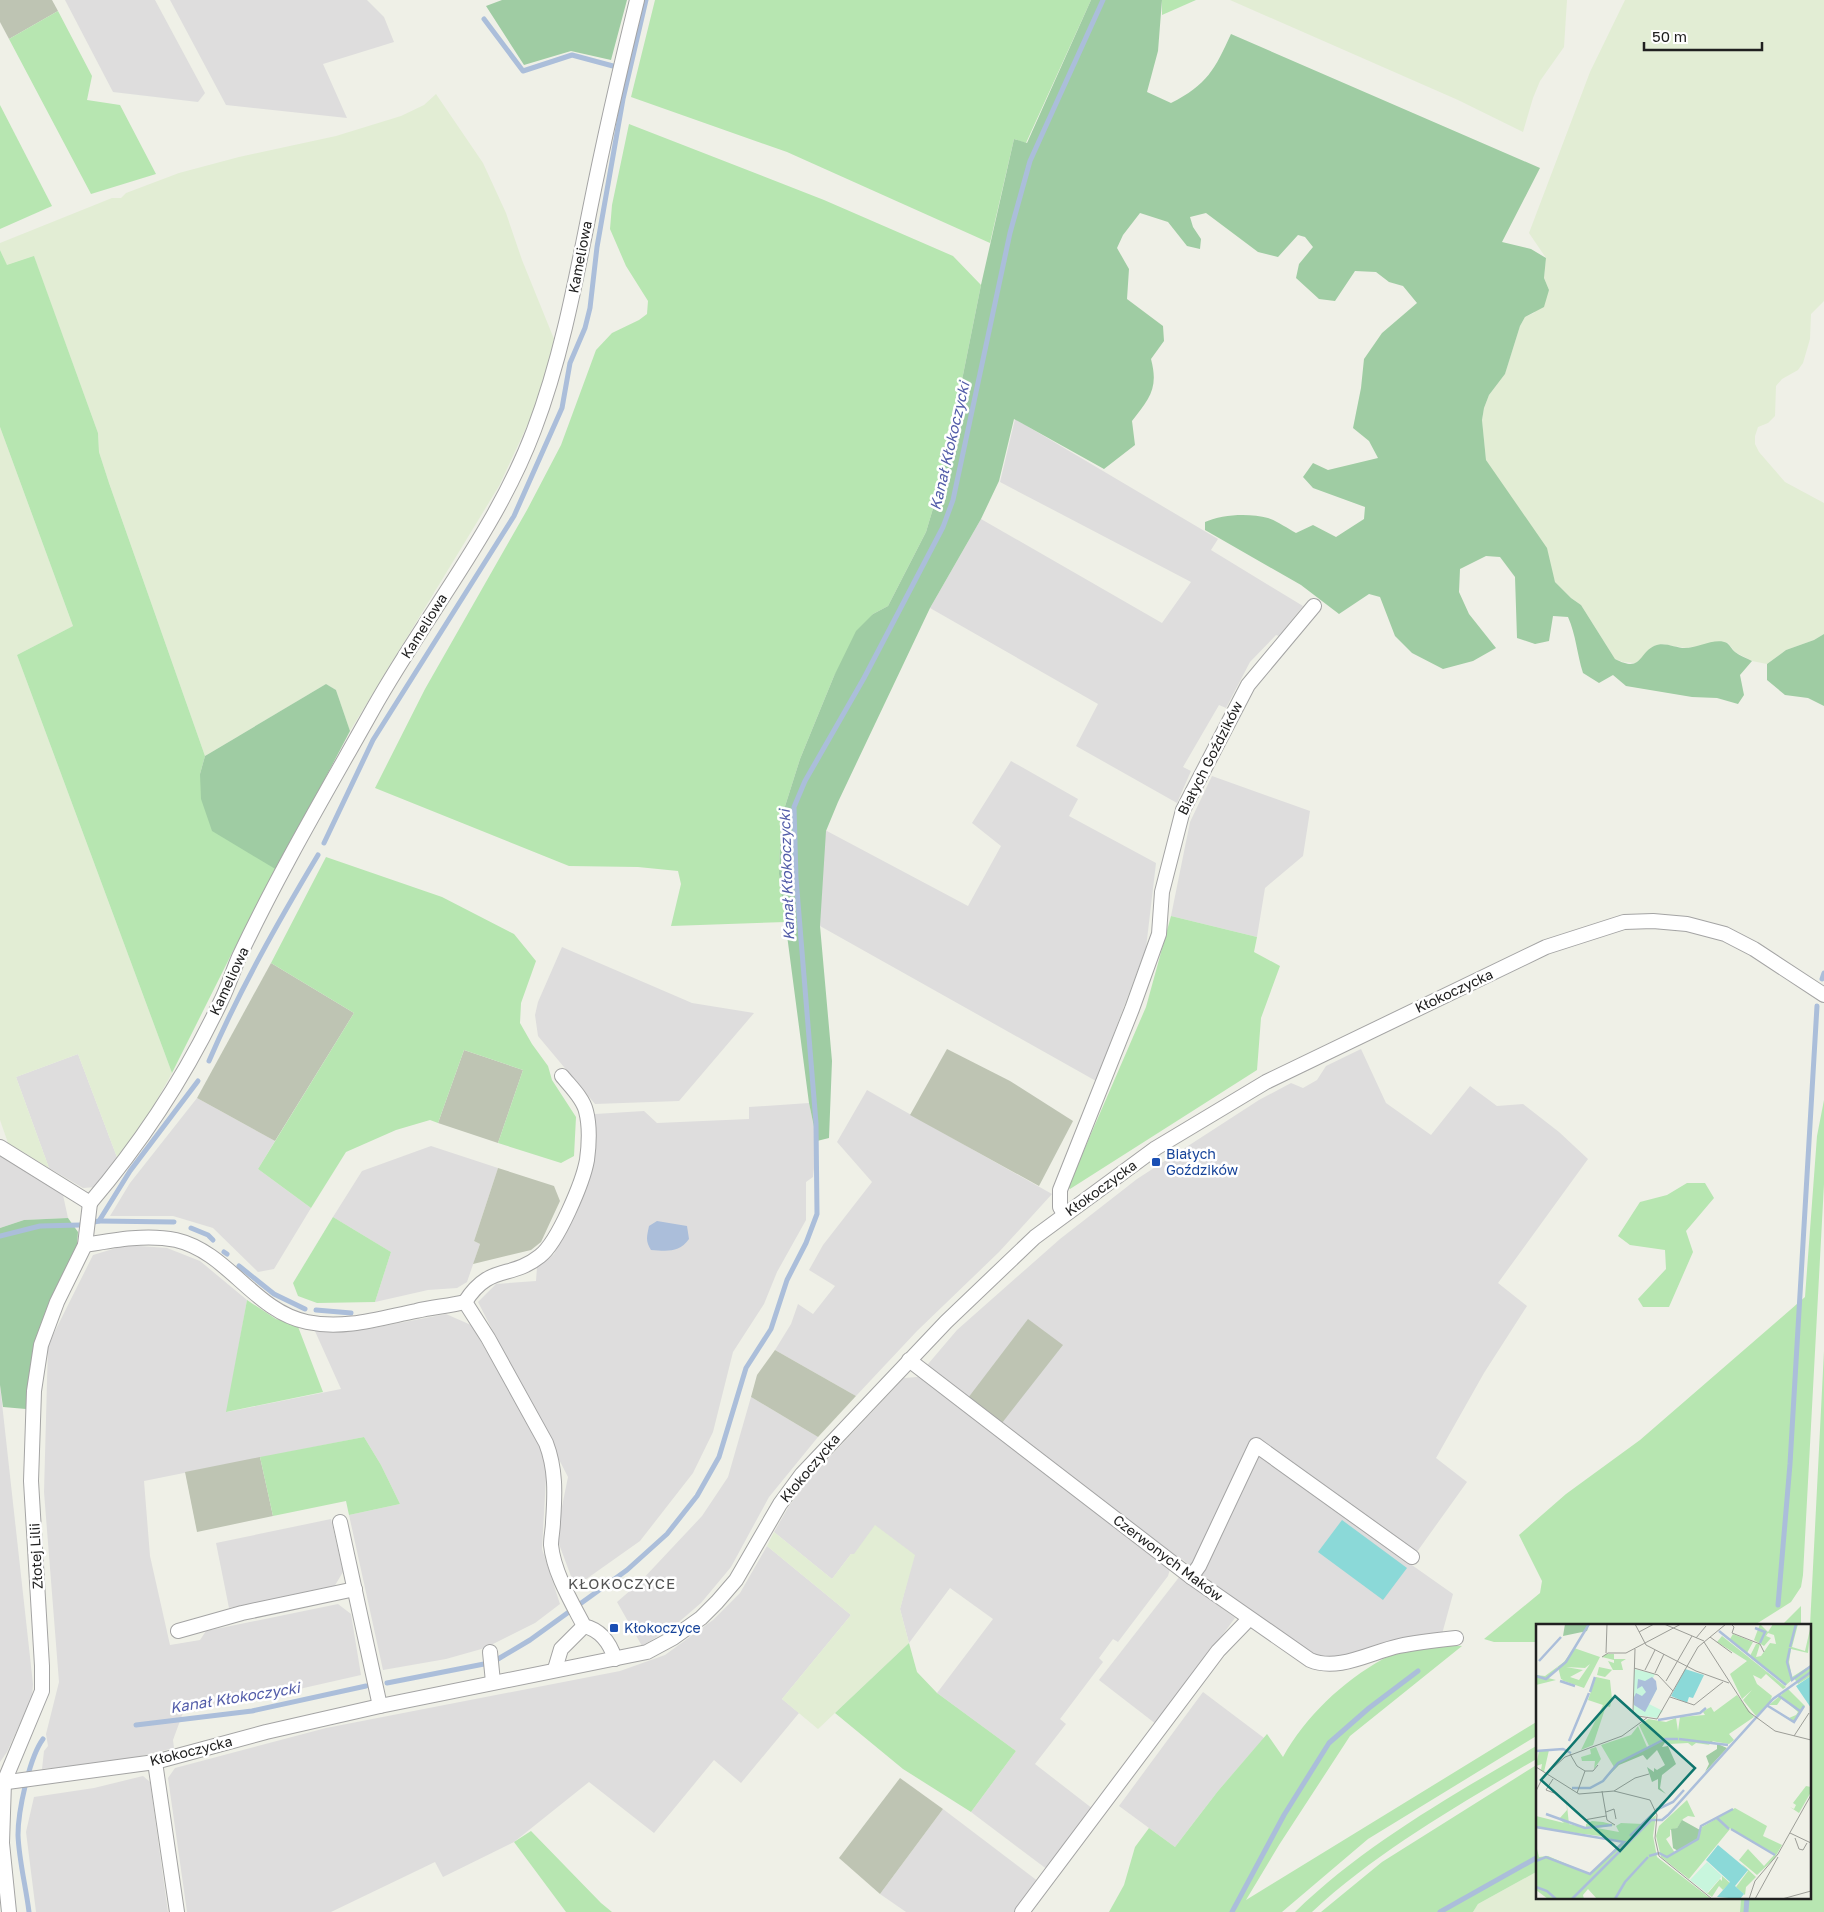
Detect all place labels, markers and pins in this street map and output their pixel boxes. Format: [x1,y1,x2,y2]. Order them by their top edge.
place label: Białych Goździków [1166,1145,1238,1178]
marker: Białych Goździków [1150,1156,1162,1168]
place label: Kłokoczyce [624,1619,701,1636]
marker: Kłokoczyce [608,1622,620,1634]

